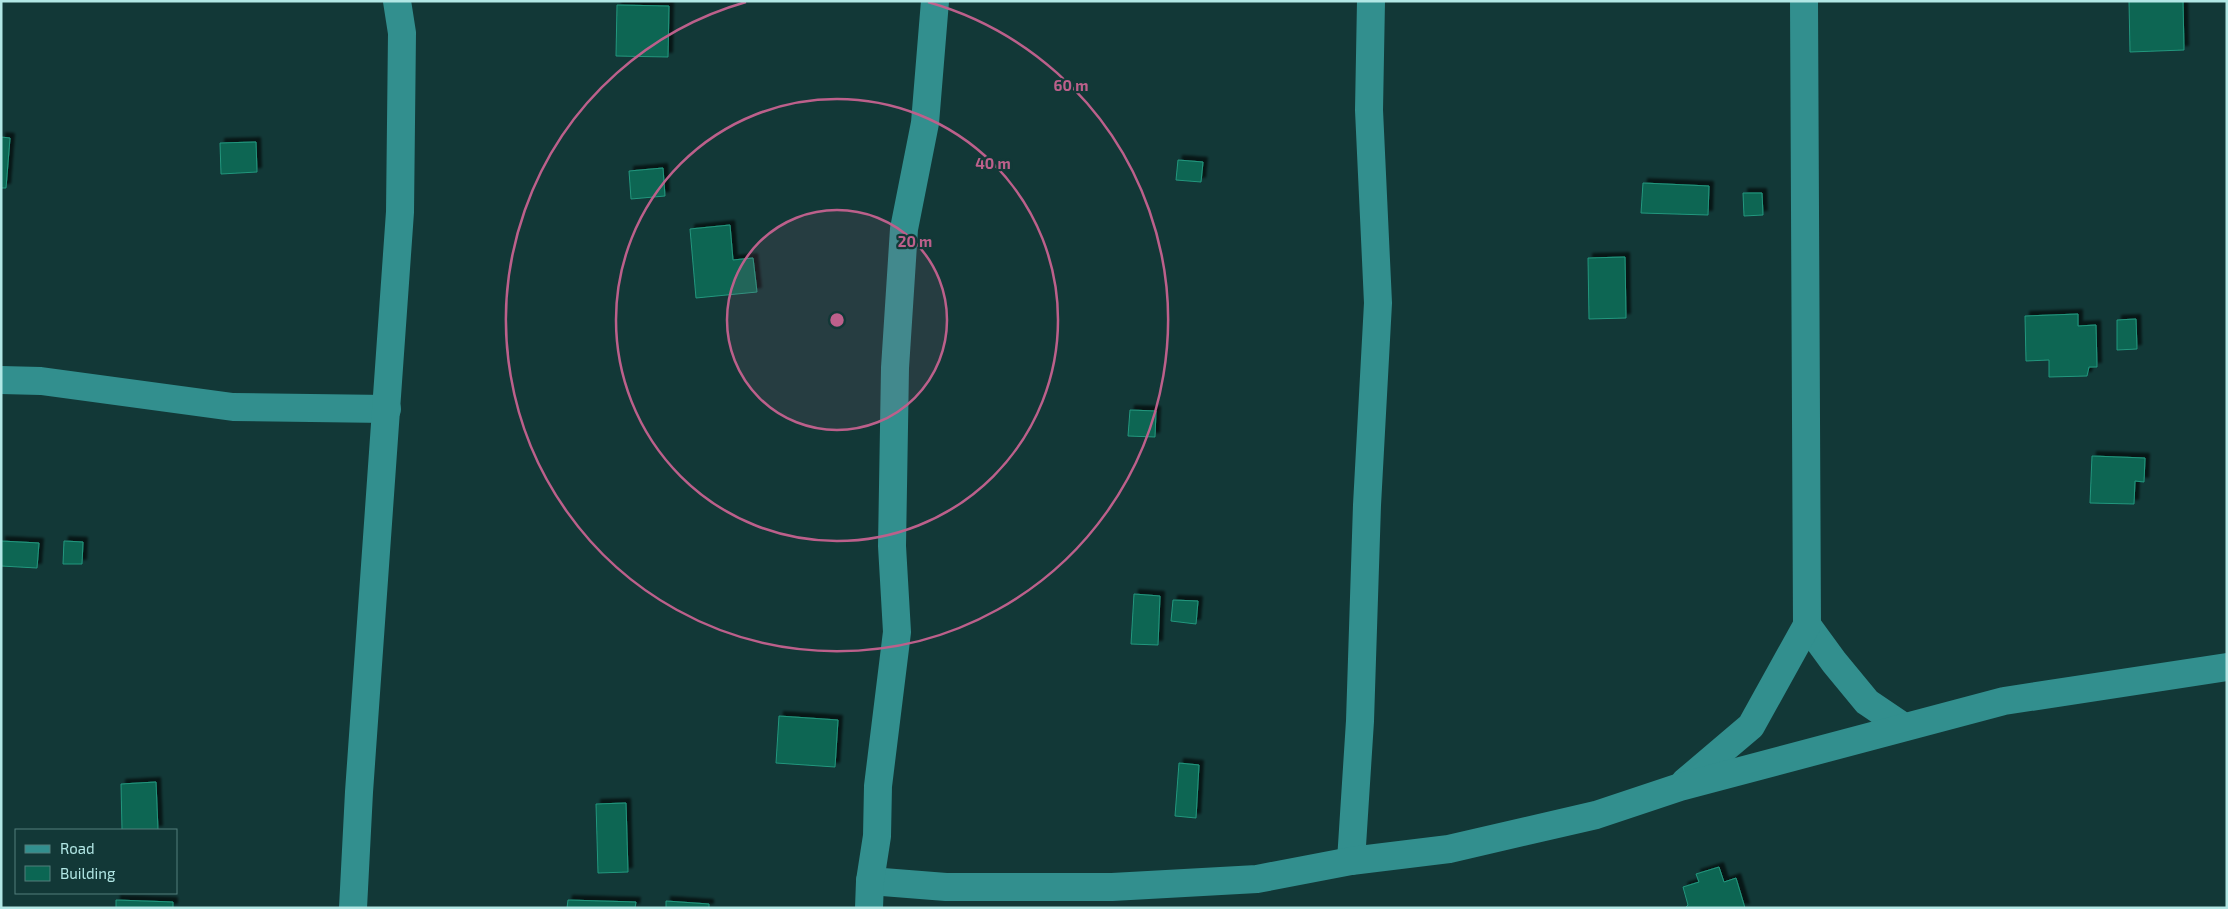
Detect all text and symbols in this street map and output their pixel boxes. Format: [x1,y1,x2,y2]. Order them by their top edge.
text: 60 m [1054,76,1088,94]
text: 40 m [975,154,1011,172]
text: 20 m [898,232,932,250]
centre of rings [828,311,846,329]
legend [15,829,178,894]
text: Road [60,839,95,857]
text: Building [60,864,116,882]

